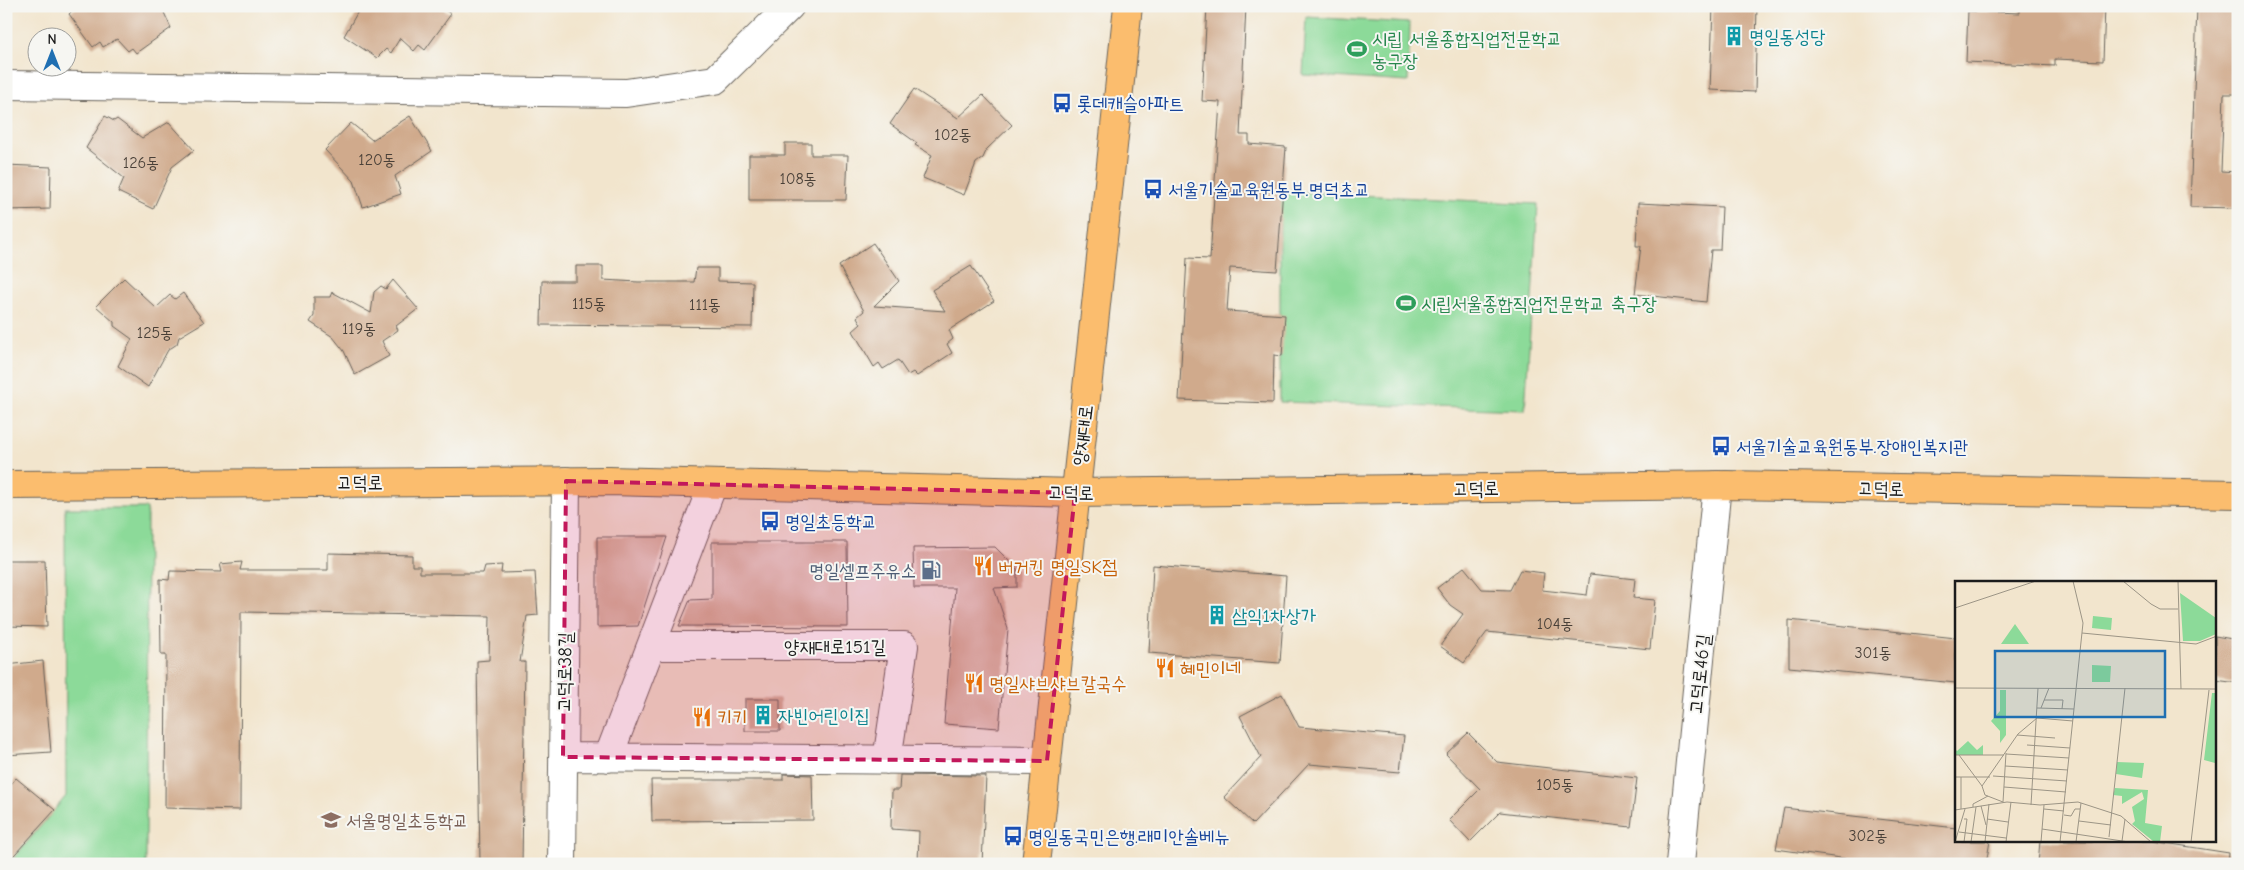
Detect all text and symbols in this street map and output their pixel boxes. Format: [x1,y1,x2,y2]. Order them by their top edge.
building icon: 명일동성당 [1723,25,1745,47]
place label: 명일동성당 [1749,26,1825,48]
north arrow [28,28,78,78]
place label: 시립 서울종합직업전문학교 농구장 [1372,28,1562,72]
text: N [47,31,57,48]
sports icon: 시립 서울종합직업전문학교 농구장 [1346,38,1368,60]
bus stop icon: 롯데캐슬아파트 [1051,92,1073,114]
place label: 롯데캐슬아파트 [1077,93,1184,115]
house number: 102동 [934,126,972,144]
house number: 120동 [358,151,396,169]
house number: 126동 [123,154,159,172]
house number: 108동 [779,170,817,188]
bus stop icon: 서울기술교육원동부.명덕초교 [1142,178,1164,200]
place label: 서울기술교육원동부.명덕초교 [1168,179,1370,201]
sports icon: 시립서울종합직업전문학교 축구장 [1395,292,1417,314]
place label: 시립서울종합직업전문학교 축구장 [1421,293,1657,315]
house number: 115동 [572,295,606,313]
house number: 111동 [689,296,721,314]
house number: 119동 [342,320,376,338]
house number: 125동 [137,324,173,342]
street label: 양재대로 [1068,403,1098,467]
bus stop icon: 서울기술교육원동부.장애인복지관 [1710,435,1732,457]
place label: 서울기술교육원동부.장애인복지관 [1736,436,1968,458]
street label: 고덕로 [337,472,383,494]
street label: 고덕로 [1453,478,1499,500]
street label: 고덕로 [1858,478,1904,500]
street label: 고덕로 [1048,482,1094,504]
bus stop icon: 명일초등학교 [759,510,781,532]
place label: 명일초등학교 [785,511,877,533]
restaurant icon: 버거킹 명일SK점 [972,555,994,577]
place label: 버거킹 명일SK점 [998,556,1117,578]
fuel station icon: 명일셀프주유소 [920,559,942,581]
place label: 명일셀프주유소 [809,560,916,582]
inset map [1955,581,2216,842]
building icon: 삼익1차상가 [1206,604,1228,626]
place label: 삼익1차상가 [1232,605,1317,627]
house number: 104동 [1537,615,1573,633]
street label: 고덕로38길 [553,632,577,712]
street label: 고덕로46길 [1685,633,1715,715]
street label: 양재대로151길 [784,636,886,658]
house number: 301동 [1854,644,1892,662]
restaurant icon: 혜민이네 [1154,657,1176,679]
place label: 혜민이네 [1180,658,1241,680]
restaurant icon: 명일샤브샤브칼국수 [963,672,985,694]
place label: 명일샤브샤브칼국수 [989,673,1127,695]
building icon: 자빈어린이집 [752,704,774,726]
place label: 자빈어린이집 [778,705,870,727]
restaurant icon: 키키 [691,706,713,728]
place label: 키키 [717,707,748,729]
house number: 105동 [1536,776,1574,794]
school or university icon: 서울명일초등학교 [320,809,342,831]
place label: 서울명일초등학교 [346,810,468,832]
bus stop icon: 명일동국민은행.래미안솔베뉴 [1002,825,1024,847]
place label: 명일동국민은행.래미안솔베뉴 [1028,826,1230,848]
house number: 302동 [1848,827,1888,845]

